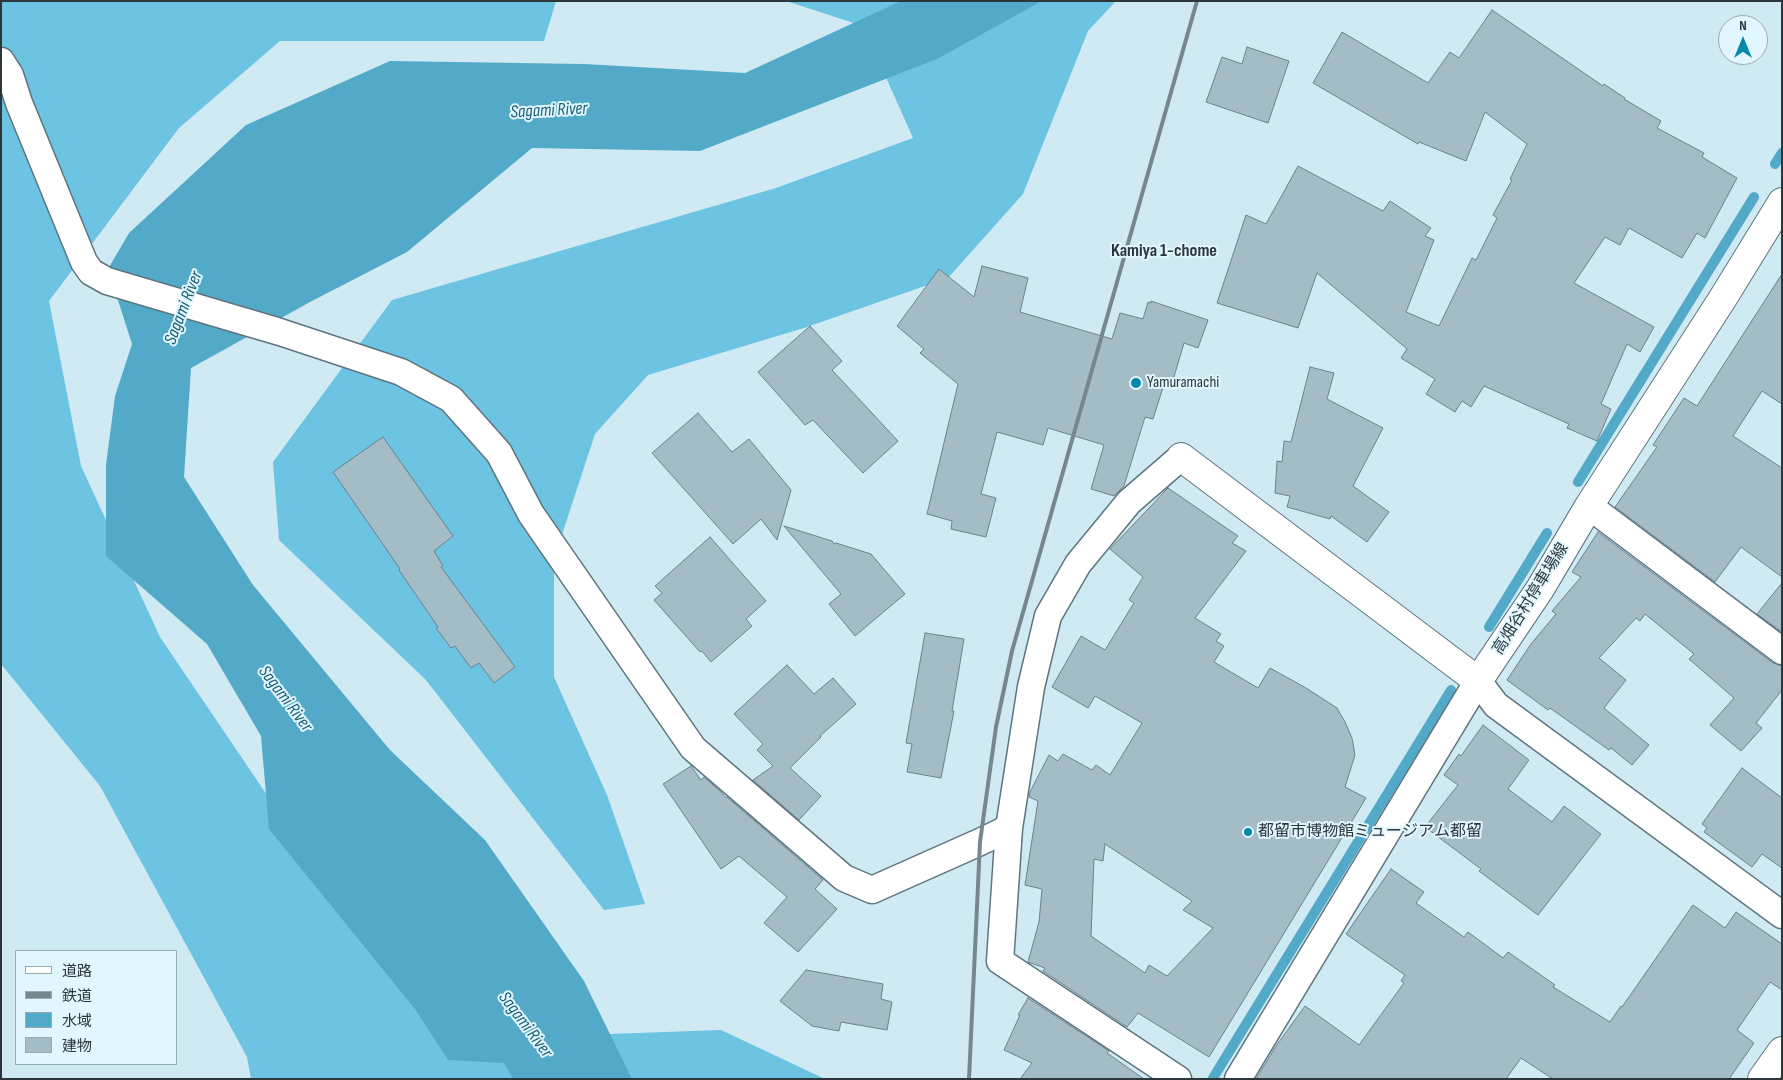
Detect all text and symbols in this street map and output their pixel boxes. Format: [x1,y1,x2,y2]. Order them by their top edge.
north arrow [1718,15,1768,65]
text: N [1739,17,1747,34]
water label: Sagami River [510,98,588,124]
district label: Kamiya 1-chome [1111,240,1217,262]
water label: Sagami River [160,268,208,348]
place label: Yamuramachi [1147,373,1219,393]
marker: Yamuramachi [1129,376,1143,390]
street label: 高畑谷村停車場線 [1489,540,1573,658]
water label: Sagami River [253,662,317,736]
place label: 都留市博物館ミュージアム都留 [1258,822,1482,842]
marker: 都留市博物館ミュージアム都留 [1242,826,1254,838]
legend [15,950,178,1065]
text: 道路 [62,962,92,981]
text: 鉄道 [62,987,92,1006]
water label: Sagami River [493,988,557,1062]
text: 水域 [62,1012,92,1031]
text: 建物 [62,1037,92,1056]

